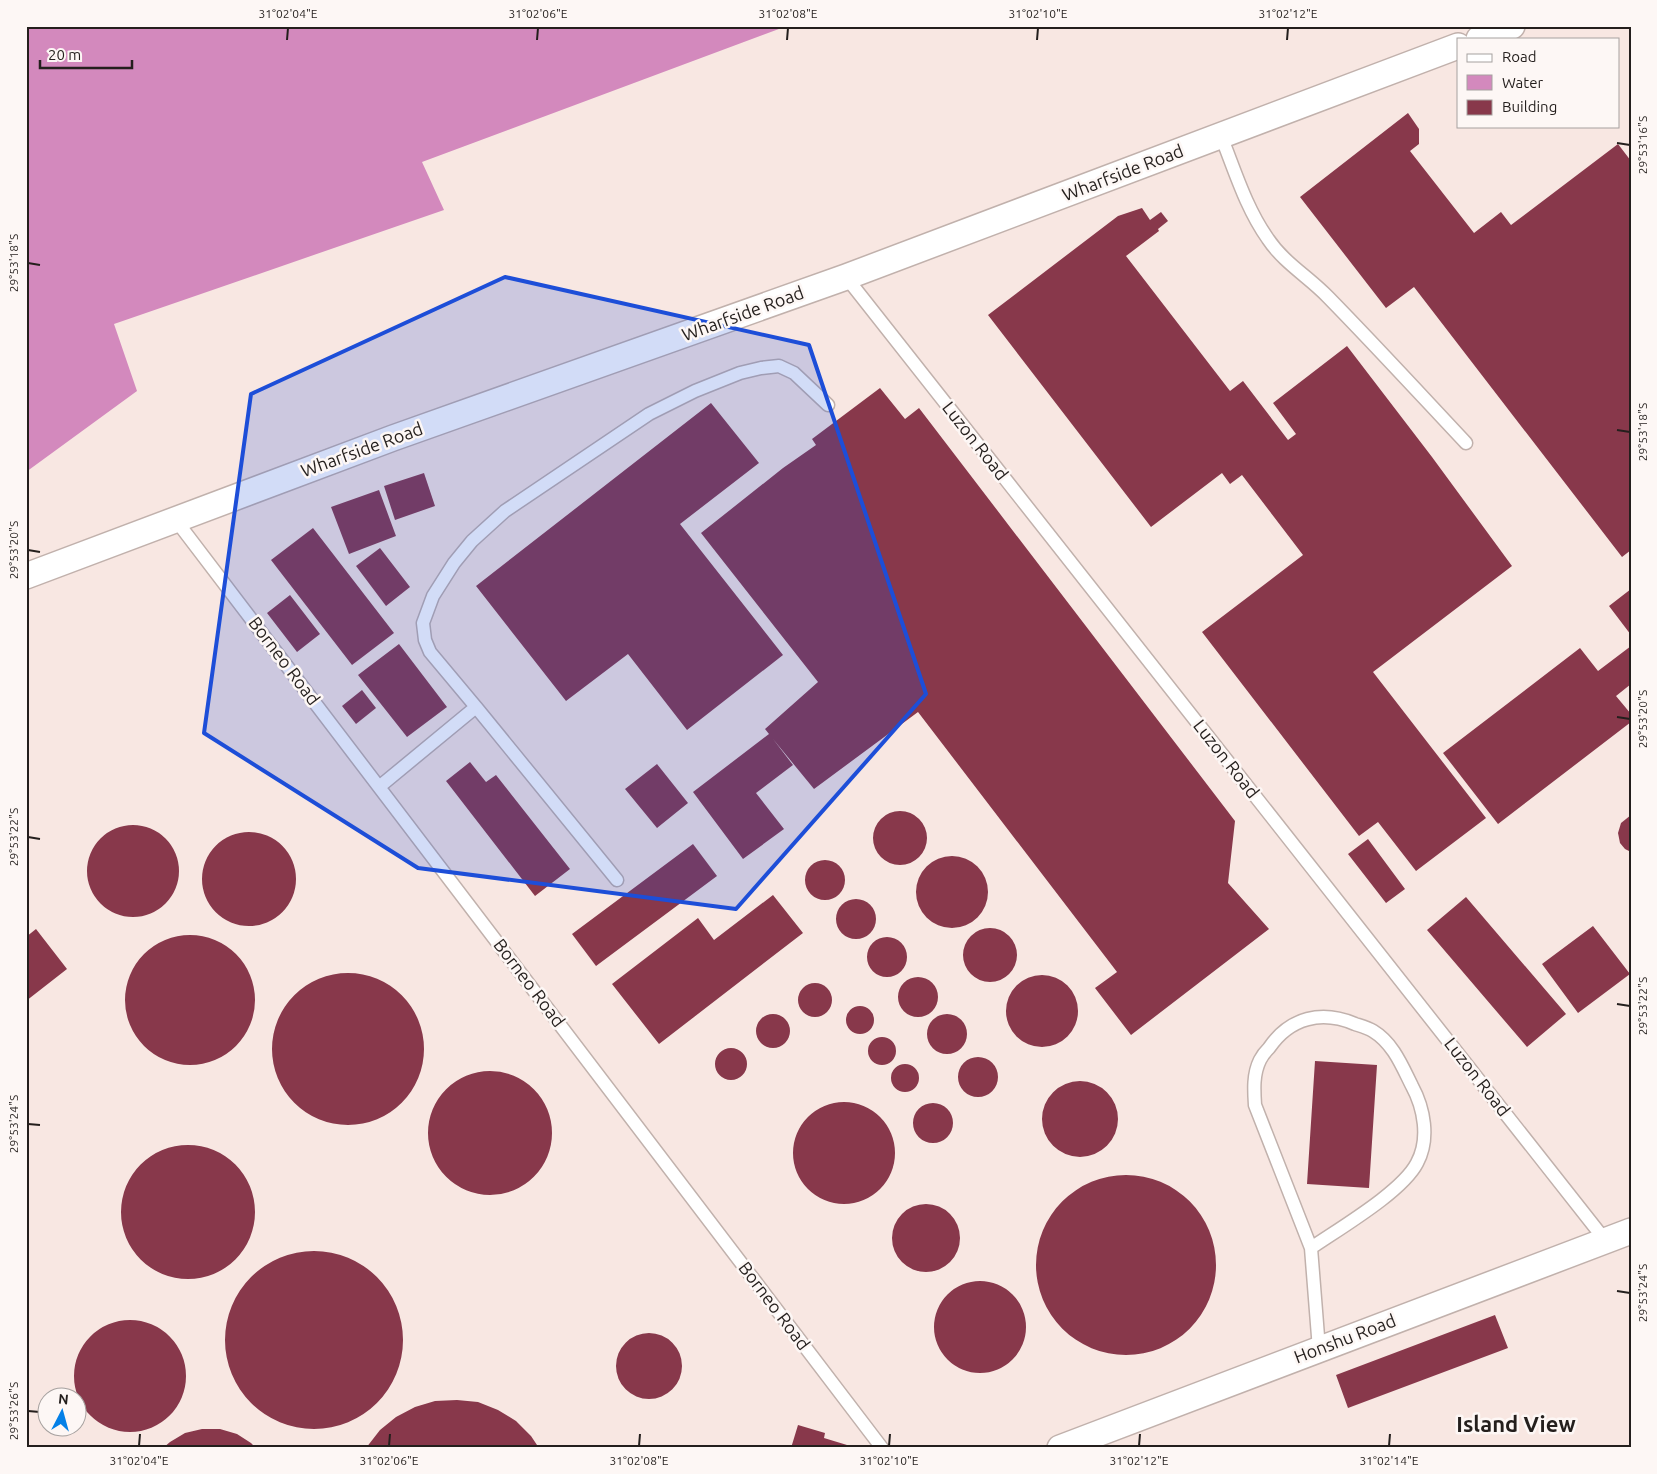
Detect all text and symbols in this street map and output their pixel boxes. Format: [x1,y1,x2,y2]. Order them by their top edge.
text: 31°02'04"E [259,7,318,20]
text: 31°02'06"E [509,7,568,20]
text: 31°02'08"E [759,7,818,20]
text: 31°02'10"E [1009,7,1068,20]
text: 31°02'12"E [1259,7,1318,20]
scale bar [40,38,132,70]
legend [1457,38,1620,128]
text: 20 m [48,46,81,63]
text: Road [1502,48,1537,65]
text: Water [1502,74,1543,91]
text: Building [1502,98,1557,115]
text: 29°53'16"S [1636,116,1649,174]
street label: Wharfside Road [1059,140,1186,204]
text: 29°53'18"S [7,234,20,292]
street label: Wharfside Road [679,282,806,344]
street label: Luzon Road [939,397,1013,484]
text: 29°53'18"S [1636,403,1649,461]
street label: Wharfside Road [298,418,425,480]
text: 29°53'20"S [7,521,20,579]
street label: Borneo Road [245,612,324,708]
text: 29°53'20"S [1636,690,1649,748]
street label: Luzon Road [1190,715,1264,802]
text: 29°53'22"S [7,808,20,866]
street label: Borneo Road [490,934,569,1030]
text: 29°53'22"S [1636,977,1649,1035]
street label: Luzon Road [1441,1033,1515,1120]
text: 29°53'24"S [7,1095,20,1153]
street label: Borneo Road [735,1257,814,1353]
text: 29°53'24"S [1636,1264,1649,1322]
street label: Honshu Road [1291,1309,1398,1367]
text: 29°53'26"S [7,1382,20,1440]
north arrow [38,1386,88,1436]
text: N [57,1391,69,1408]
district label: Island View [1456,1411,1576,1436]
text: 31°02'04"E [110,1454,169,1467]
text: 31°02'06"E [360,1454,419,1467]
text: 31°02'08"E [610,1454,669,1467]
text: 31°02'10"E [860,1454,919,1467]
text: 31°02'12"E [1110,1454,1169,1467]
text: 31°02'14"E [1360,1454,1419,1467]

